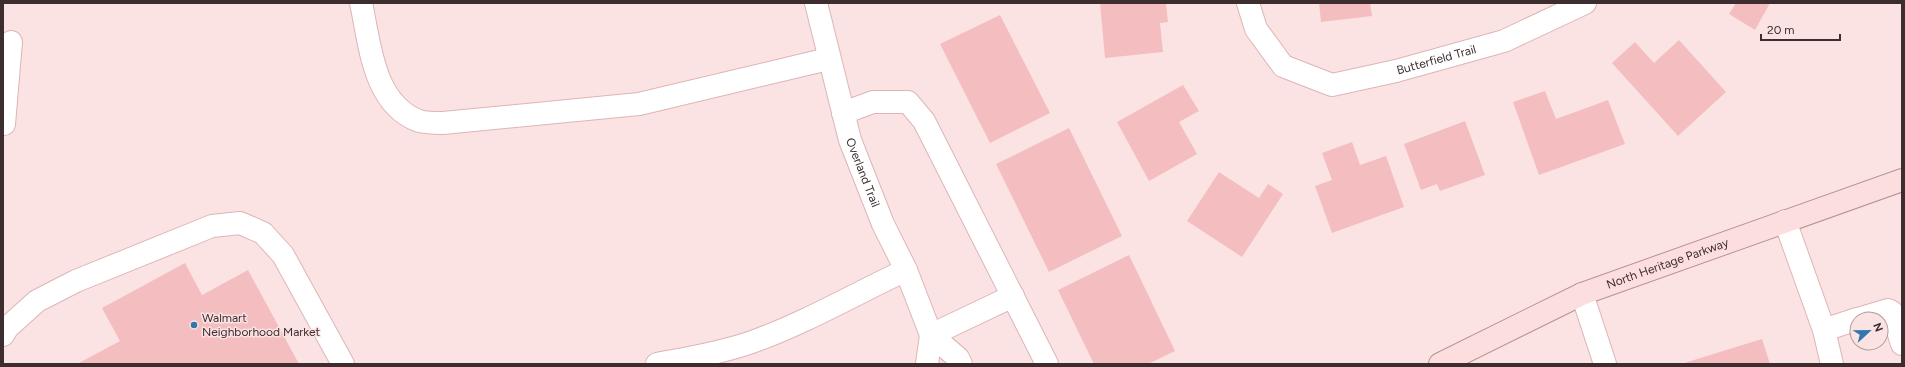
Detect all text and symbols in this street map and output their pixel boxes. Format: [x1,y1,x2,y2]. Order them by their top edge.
scale bar [1761,16,1840,42]
text: 20 m [1767,23,1795,37]
street label: Butterfield Trail [1395,42,1478,77]
street label: Overland Trail [843,136,883,209]
street label: North Heritage Parkway [1604,235,1731,292]
place label: Walmart Neighborhood Market [202,311,321,339]
north arrow [1849,311,1889,351]
marker: Walmart Neighborhood Market [189,320,199,330]
text: N [1870,321,1885,334]

